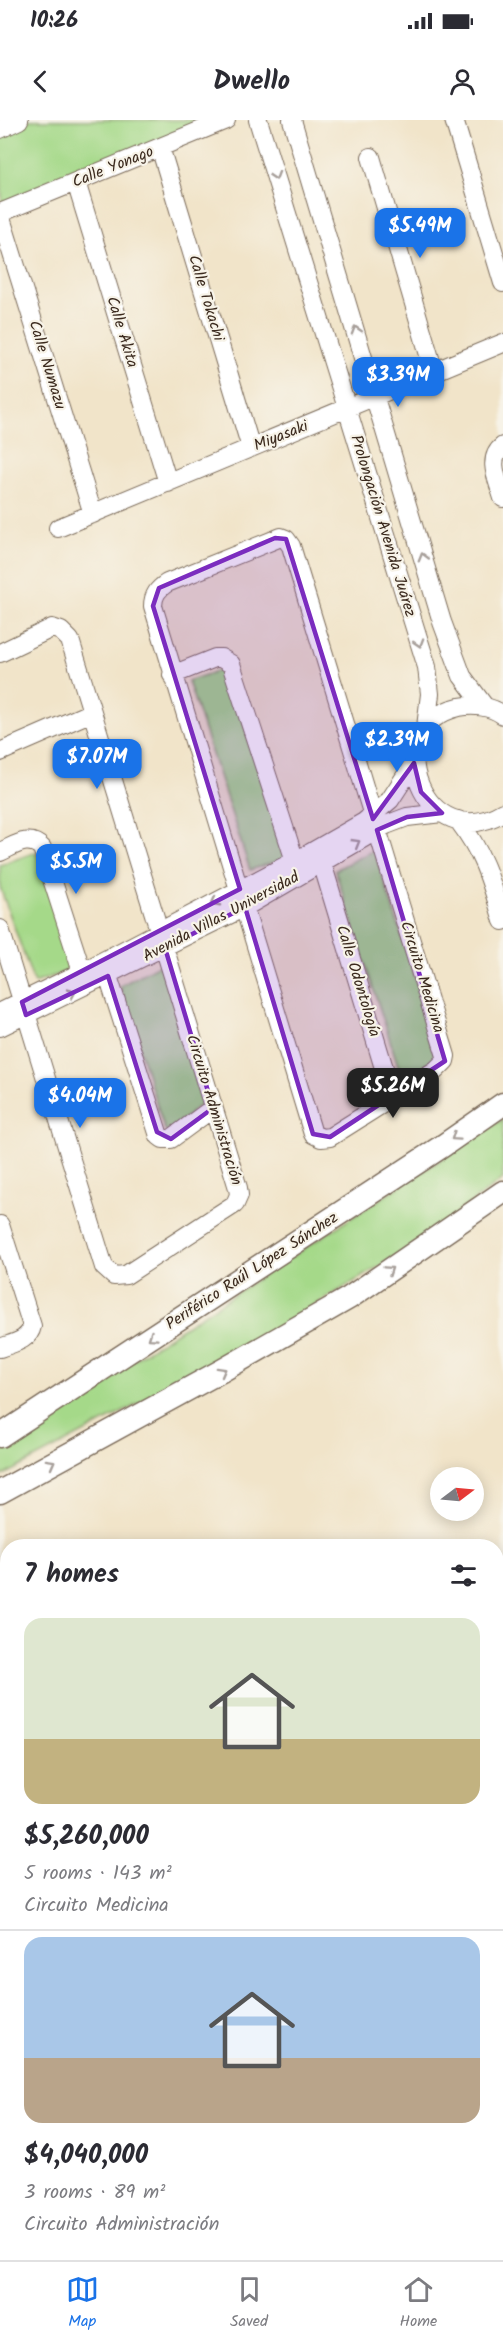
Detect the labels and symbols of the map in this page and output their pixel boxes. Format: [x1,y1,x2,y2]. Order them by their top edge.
street label: Calle Yonago [69,139,157,195]
one-way arrow [268,170,280,181]
pin: $5.49M [371,208,469,259]
street label: Calle Tokachi [181,252,231,345]
street label: Calle Akita [99,293,145,371]
street label: Calle Numazu [22,317,72,413]
one-way arrow [351,325,363,336]
pin: $3.39M [349,357,447,408]
street label: Miyasaki [250,413,313,458]
street label: Prolongación Avenida Juárez [343,432,423,620]
one-way arrow [418,552,431,562]
one-way arrow [412,637,424,648]
pin: $2.39M [348,722,446,773]
pin: $7.07M [48,739,146,790]
one-way arrow [350,839,360,851]
pin: $5.5M [34,844,118,895]
street label: Avenida Villas Universidad [138,865,305,969]
one-way arrow [211,895,221,906]
street label: Circuito Medicina [393,918,451,1036]
street label: Calle Odontología [329,922,387,1040]
one-way arrow [65,988,76,1000]
street label: Circuito Administración [179,1032,249,1188]
pin: $5.26M [344,1068,442,1119]
pin: $4.04M [31,1078,129,1129]
one-way arrow [451,1130,462,1141]
street label: Periférico Raúl López Sánchez [161,1206,343,1336]
one-way arrow [383,1266,394,1277]
one-way arrow [148,1329,158,1341]
one-way arrow [216,1366,227,1378]
one-way arrow [45,1459,55,1470]
north arrow [430,1467,484,1521]

